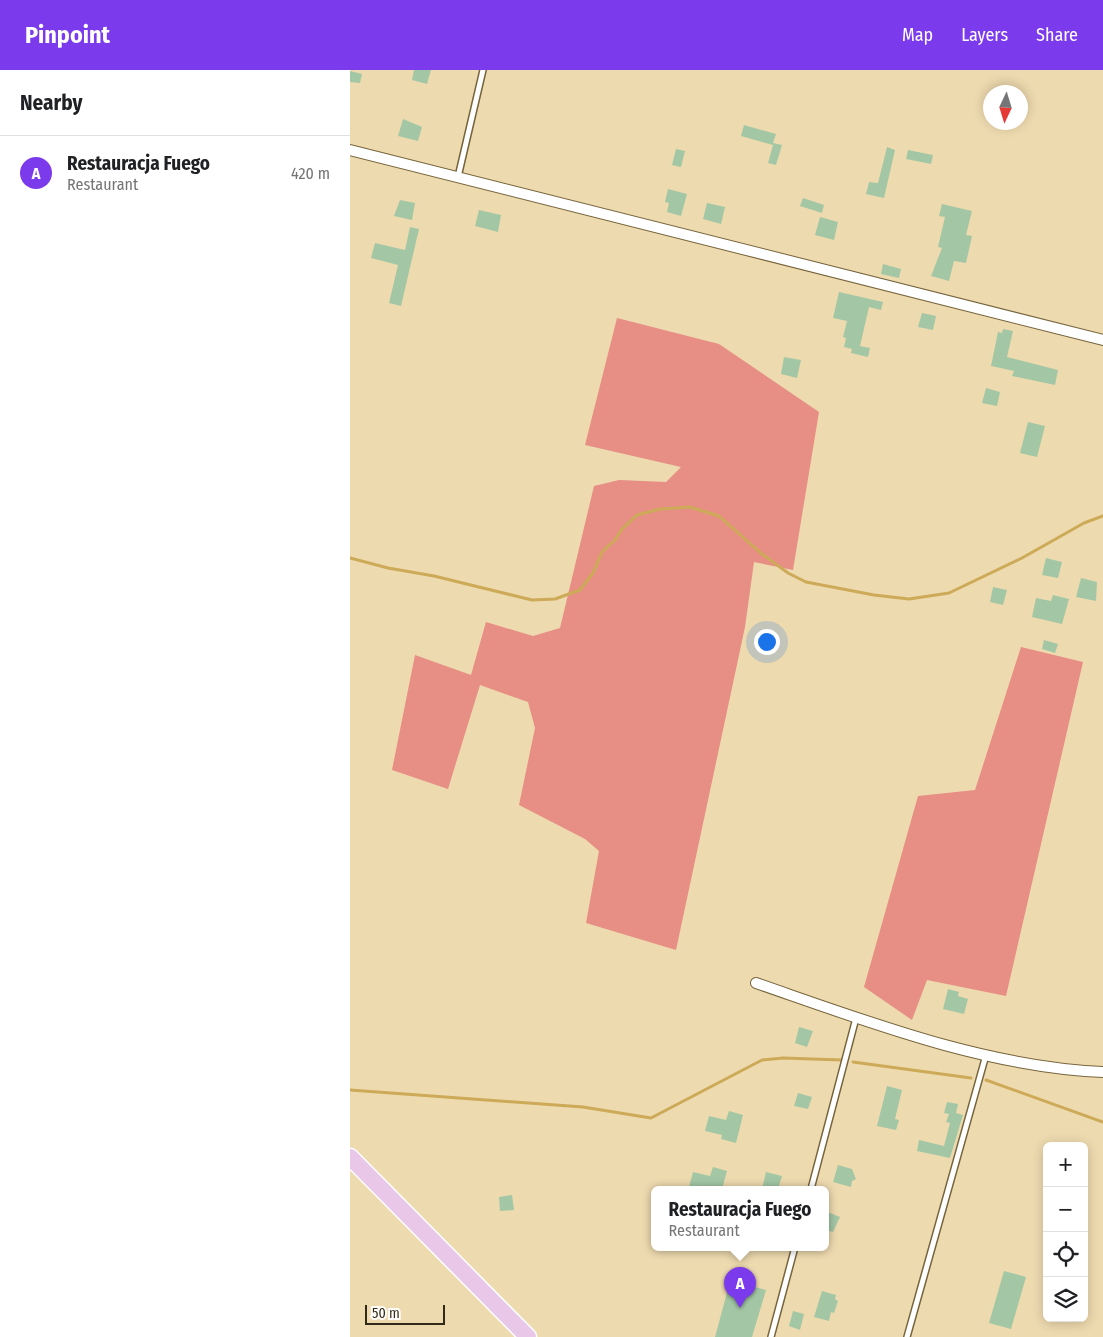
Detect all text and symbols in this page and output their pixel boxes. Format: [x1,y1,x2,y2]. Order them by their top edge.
text: Pinpoint [25,21,110,49]
text: Map [902,24,933,46]
text: Layers [961,24,1008,46]
text: Share [1036,24,1078,46]
north arrow [983,85,1028,130]
text: Nearby [20,90,82,116]
text: Restauracja Fuego [67,152,210,175]
text: A [32,164,40,183]
text: 420 m [291,164,330,183]
text: Restaurant [67,175,138,194]
your location [754,629,780,655]
map controls [1043,1142,1088,1322]
button: + [1043,1142,1088,1187]
popup [651,1186,829,1251]
button: − [1043,1187,1088,1232]
text: Restauracja Fuego [669,1198,811,1221]
text: Restaurant [669,1221,740,1240]
button: locate [1043,1232,1088,1277]
pin: A [724,1267,756,1308]
button: layers [1043,1277,1088,1322]
scale bar [365,1302,445,1325]
text: 50 m [372,1305,400,1322]

